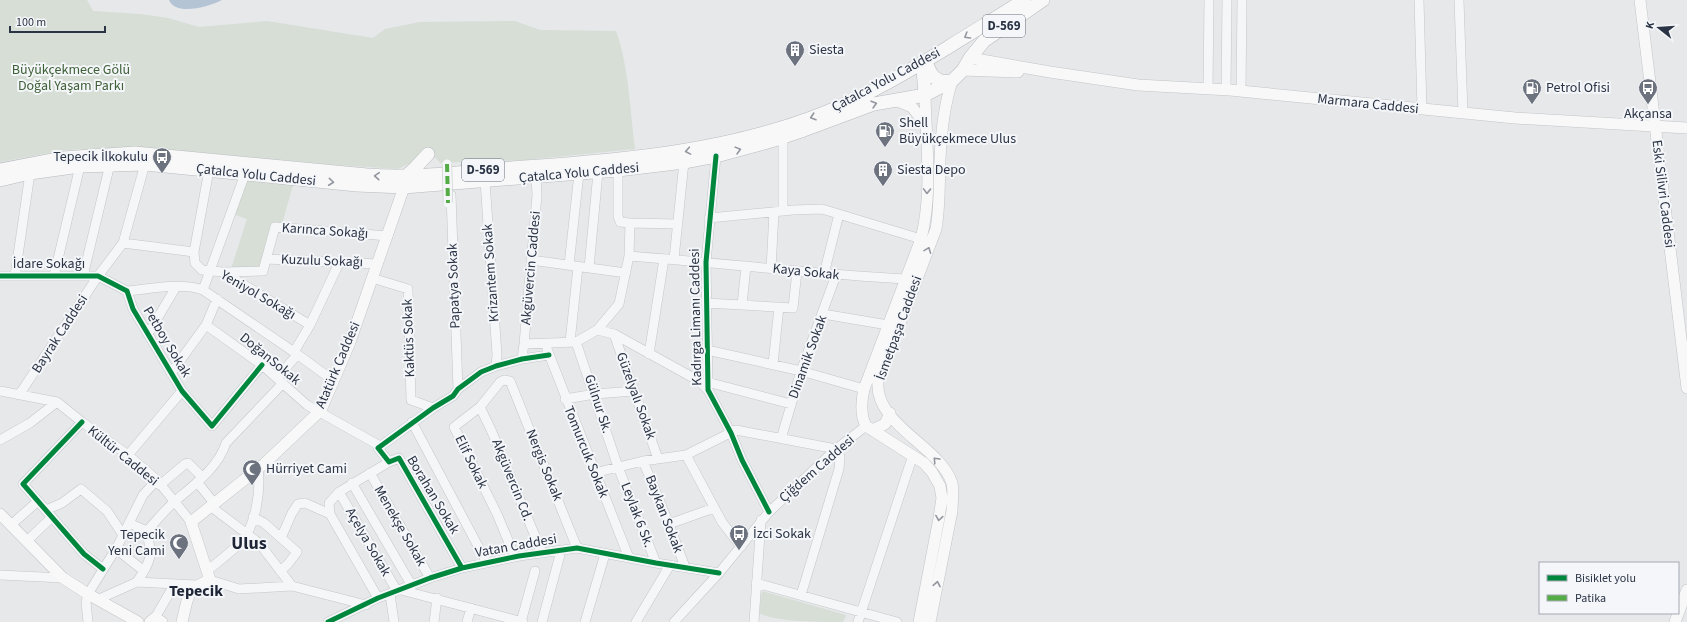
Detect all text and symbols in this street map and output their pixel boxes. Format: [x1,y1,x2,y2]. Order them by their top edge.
scale bar [10,8,105,34]
north arrow [1639,8,1679,48]
text: 100 m [16,14,46,31]
road number: D-569 [983,15,1025,37]
text: K [1642,20,1658,31]
one-way arrow [964,31,971,39]
building icon: Siesta [784,39,806,67]
place label: Siesta [809,40,844,60]
street label: Çatalca Yolu Caddesi [828,43,944,117]
park label: Büyükçekmece Gölü Doğal Yaşam Parkı [12,60,130,96]
fuel station icon: Petrol Ofisi [1521,77,1543,105]
bus stop icon: Akçansa [1637,77,1659,105]
place label: Petrol Ofisi [1546,78,1610,98]
street label: Marmara Caddesi [1316,89,1420,119]
one-way arrow [871,100,878,109]
place label: Akçansa [1624,104,1672,124]
one-way arrow [809,112,816,120]
place label: Shell Büyükçekmece Ulus [899,113,1016,149]
fuel station icon: Shell Büyükçekmece Ulus [874,120,896,148]
street label: Eski Silivri Caddesi [1646,139,1680,249]
bus stop icon: Tepecik İlkokulu [151,146,173,174]
one-way arrow [684,146,691,154]
one-way arrow [734,146,741,155]
place label: Tepecik İlkokulu [53,147,148,167]
street label: Çatalca Yolu Caddesi [518,158,640,188]
street label: Çatalca Yolu Caddesi [195,159,317,191]
road number: D-569 [462,159,504,181]
building icon: Siesta Depo [872,159,894,187]
place label: Siesta Depo [897,160,966,180]
one-way arrow [374,172,380,180]
one-way arrow [328,178,334,187]
one-way arrow [923,188,932,194]
street label: Akgüvercin Caddesi [516,210,546,326]
street label: Karınca Sokağı [281,218,369,244]
street label: Krizantem Sokak [478,223,504,323]
street label: Papatya Sokak [443,243,465,329]
one-way arrow [924,247,932,254]
street label: Kadırga Limanı Caddesi [685,248,707,386]
street label: Kuzulu Sokağı [280,250,364,272]
street label: İdare Sokağı [13,254,85,274]
street label: Kaya Sokak [772,259,840,285]
street label: Yeniyol Sokağı [216,265,299,325]
street label: İsmetpaşa Caddesi [871,273,927,383]
street label: Bayrak Caddesi [27,291,93,377]
street label: Kaktüs Sokak [398,298,420,378]
street label: Petboy Sokak [138,303,196,381]
street label: Dinamik Sokak [784,312,832,401]
street label: Atatürk Caddesi [311,319,365,411]
street label: DoğanSokak [235,328,305,390]
street label: Güzelyalı Sokak [611,350,661,443]
street label: Gülnur Sk. [579,372,617,436]
street label: Tomurcuk Sokak [558,403,614,501]
street label: Kültür Caddesi [83,421,163,491]
street label: Nergis Sokak [521,426,567,504]
street label: Çiğdem Caddesi [775,431,859,507]
street label: Elif Sokak [449,432,493,492]
street label: Akgüvercin Cd. [486,436,538,524]
street label: Borahan Sokak [402,452,464,538]
one-way arrow [934,457,941,465]
mosque icon: Hürriyet Cami [241,458,263,486]
place label: Hürriyet Cami [266,459,347,479]
street label: Baykan Sokak [640,472,688,556]
street label: Leylak 6 Sk. [615,479,659,551]
street label: Menekşe Sokak [369,482,431,570]
street label: Açelya Sokak [340,504,396,580]
one-way arrow [935,515,944,522]
bus stop icon: İzci Sokak [728,523,750,551]
place label: İzci Sokak [753,524,811,544]
place label: Tepecik Yeni Cami [107,525,165,561]
street label: Vatan Caddesi [474,529,558,563]
district label: Ulus [231,531,267,556]
mosque icon: Tepecik Yeni Cami [168,532,190,560]
legend [1539,562,1679,614]
text: Bisiklet yolu [1575,570,1636,587]
district label: Tepecik [169,580,223,602]
one-way arrow [933,581,941,587]
text: Patika [1575,590,1606,607]

